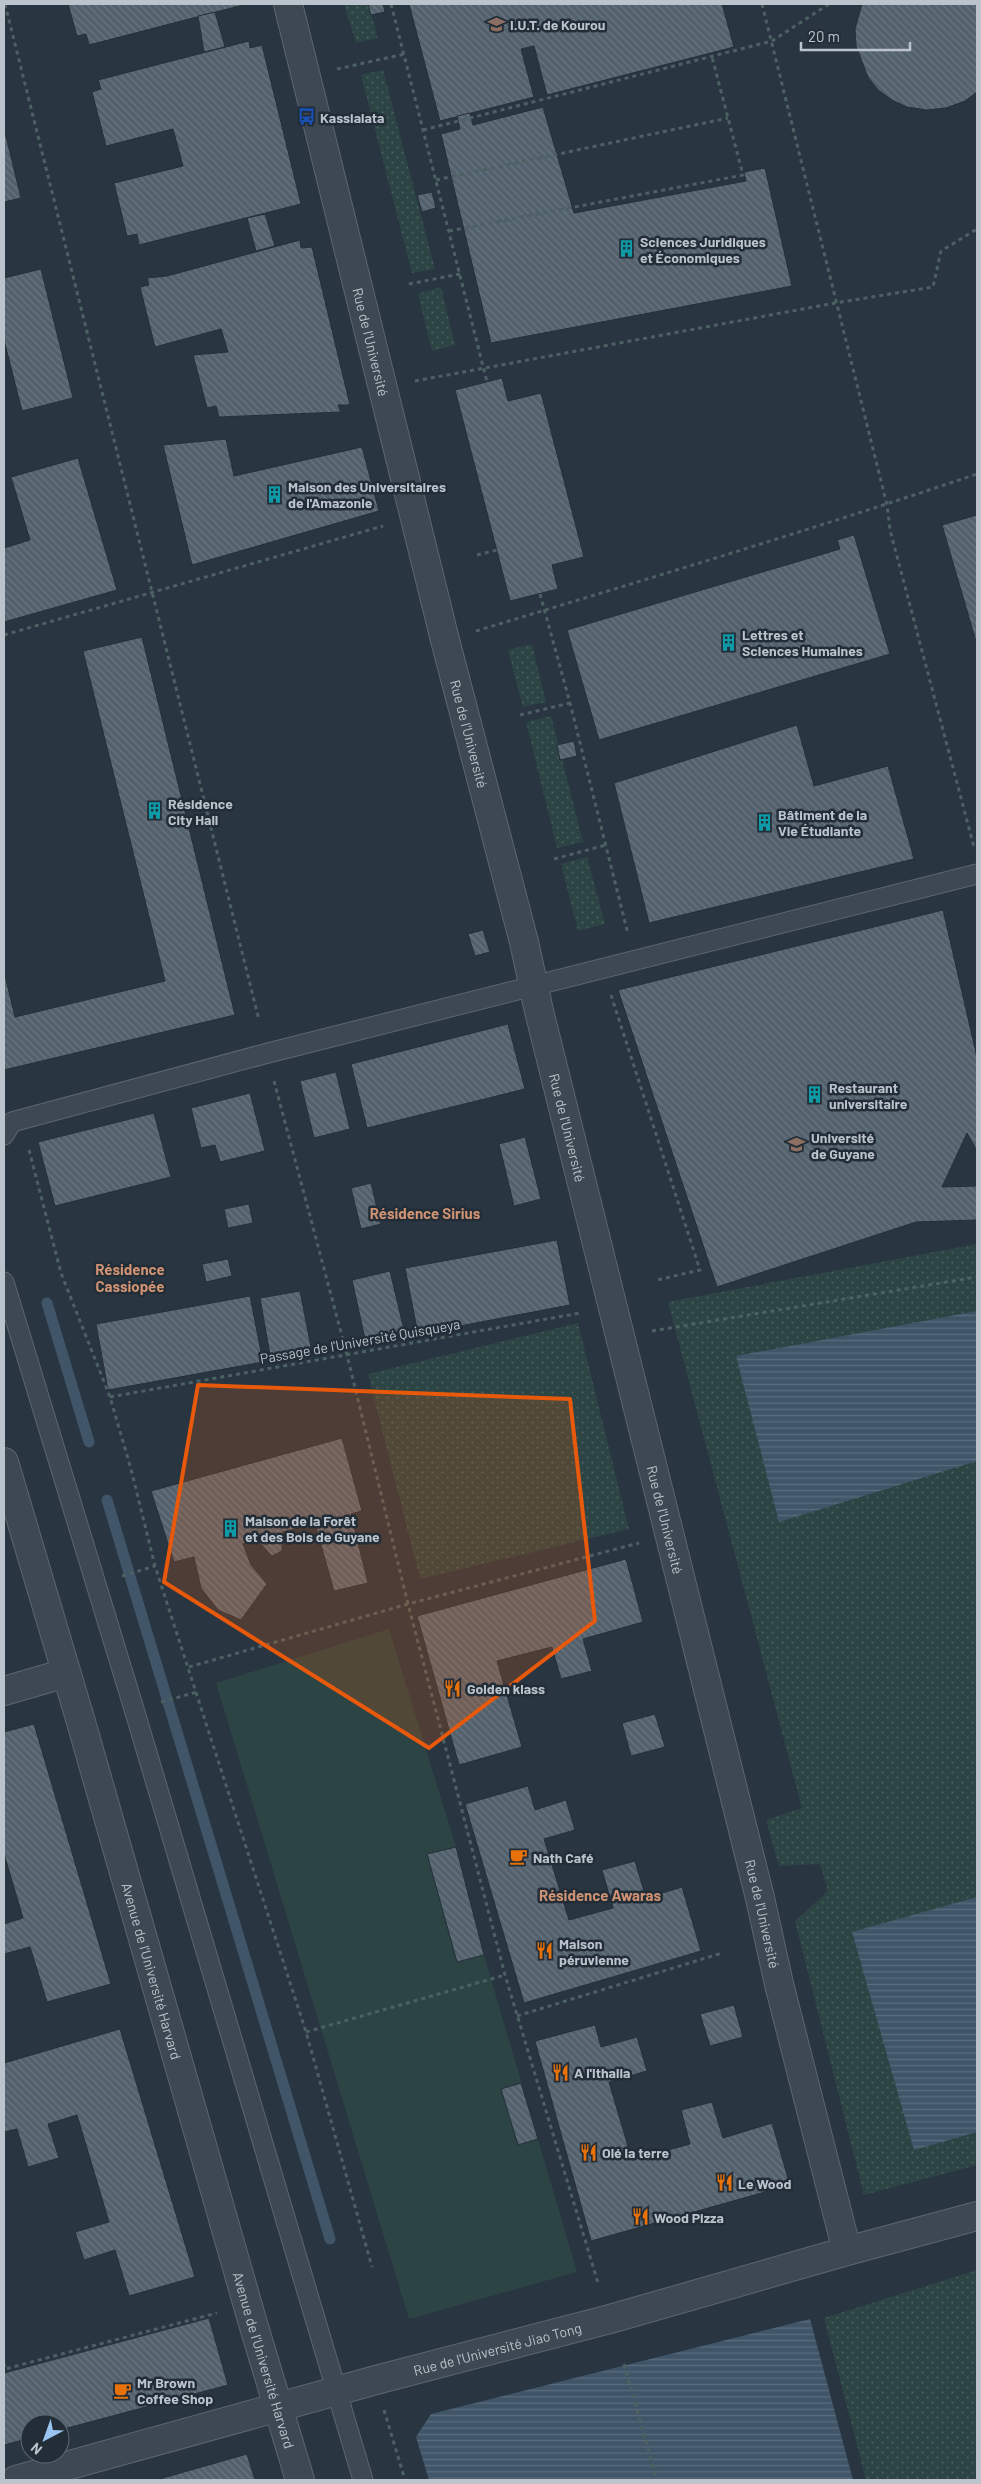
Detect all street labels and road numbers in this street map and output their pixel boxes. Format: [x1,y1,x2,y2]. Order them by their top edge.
street label: Rue de l'Université [350,286,393,398]
street label: Rue de l'Université [447,678,492,790]
street label: Rue de l'Université [546,1072,590,1184]
street label: Passage de l'Université Quisqueya [259,1315,461,1367]
street label: Rue de l'Université [644,1464,687,1576]
street label: Rue de l'Université [742,1858,784,1970]
street label: Avenue de l'Université Harvard [119,1880,186,2061]
street label: Avenue de l'Université Harvard [230,2270,298,2450]
street label: Rue de l'Université Jiao Tong [411,2318,583,2378]

